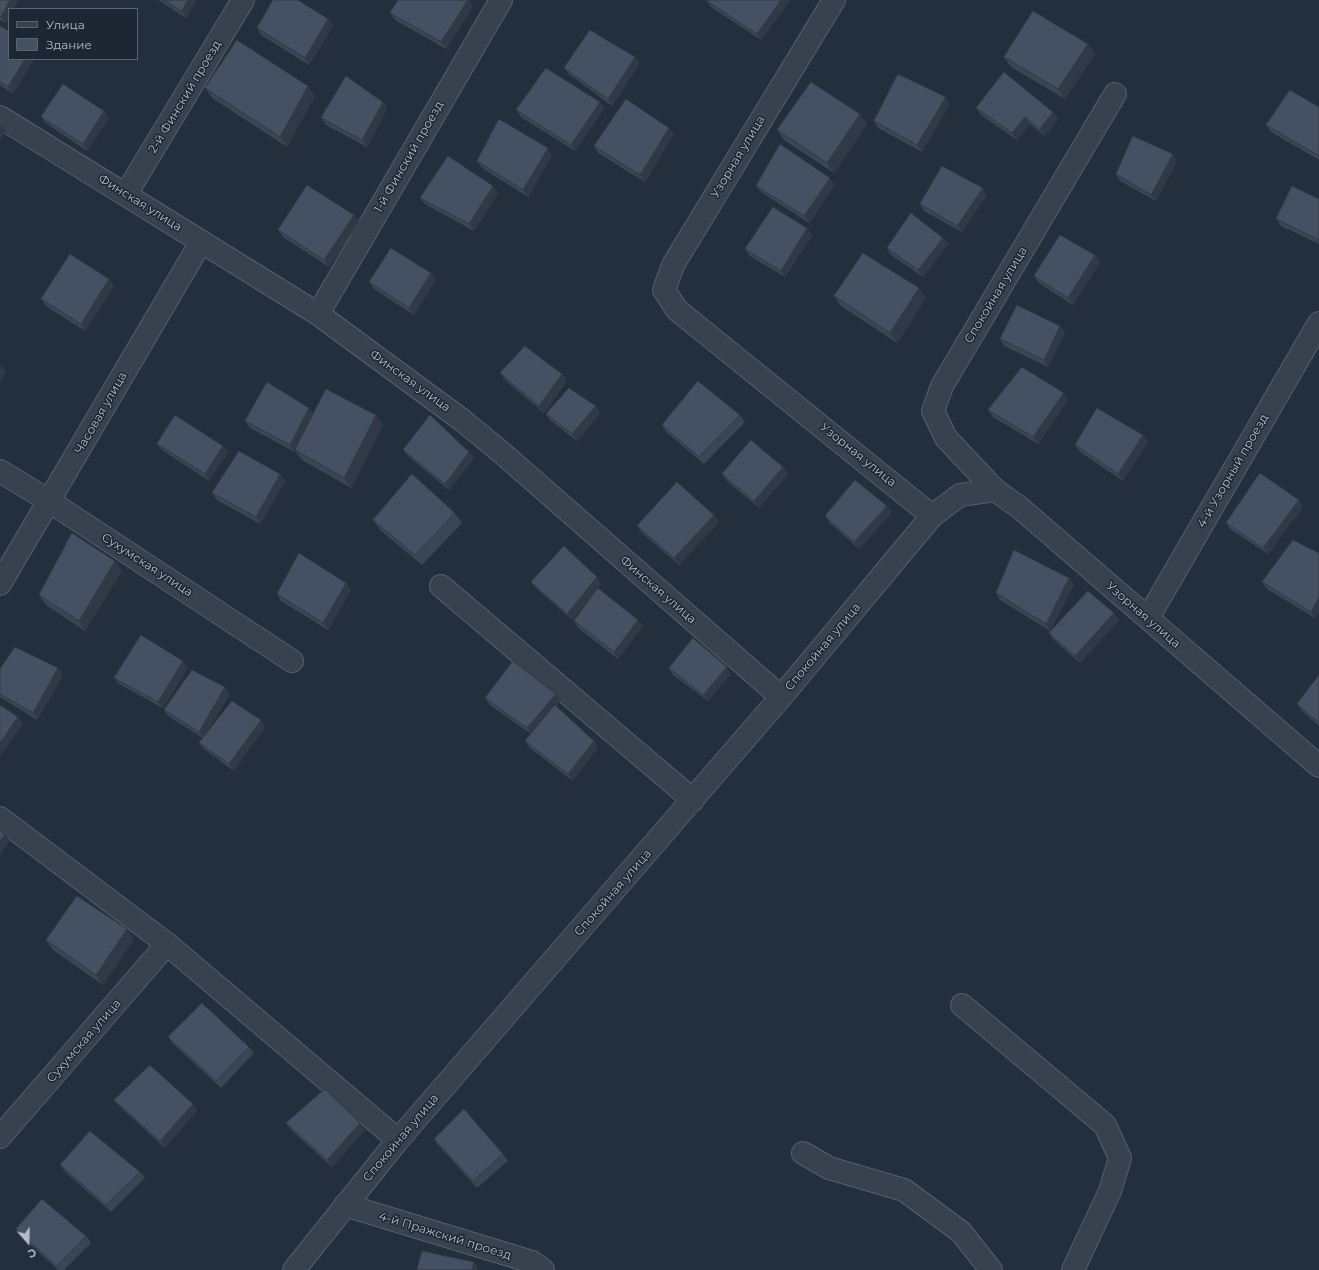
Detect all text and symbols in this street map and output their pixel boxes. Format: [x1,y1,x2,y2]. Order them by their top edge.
legend [8,8,138,60]
text: Улица [46,17,85,32]
text: Здание [46,37,92,52]
street label: 2-й Финский проезд [146,38,224,156]
street label: 1-й Финский проезд [371,99,447,215]
street label: Узорная улица [708,113,768,201]
street label: Финская улица [96,171,184,235]
street label: Спокойная улица [962,244,1030,346]
street label: Финская улица [367,347,453,415]
street label: Часовая улица [72,370,130,456]
street label: 4-й Узорный проезд [1195,412,1271,530]
street label: Узорная улица [817,420,899,490]
street label: Сухумская улица [99,530,195,600]
street label: Финская улица [617,553,699,627]
street label: Узорная улица [1103,579,1183,651]
street label: Спокойная улица [782,600,864,694]
street label: Спокойная улица [572,847,654,939]
street label: Сухумская улица [44,996,124,1086]
street label: Спокойная улица [360,1091,442,1185]
street label: 4-й Пражский проезд [377,1209,513,1263]
north arrow [8,1222,48,1262]
text: С [26,1245,38,1261]

